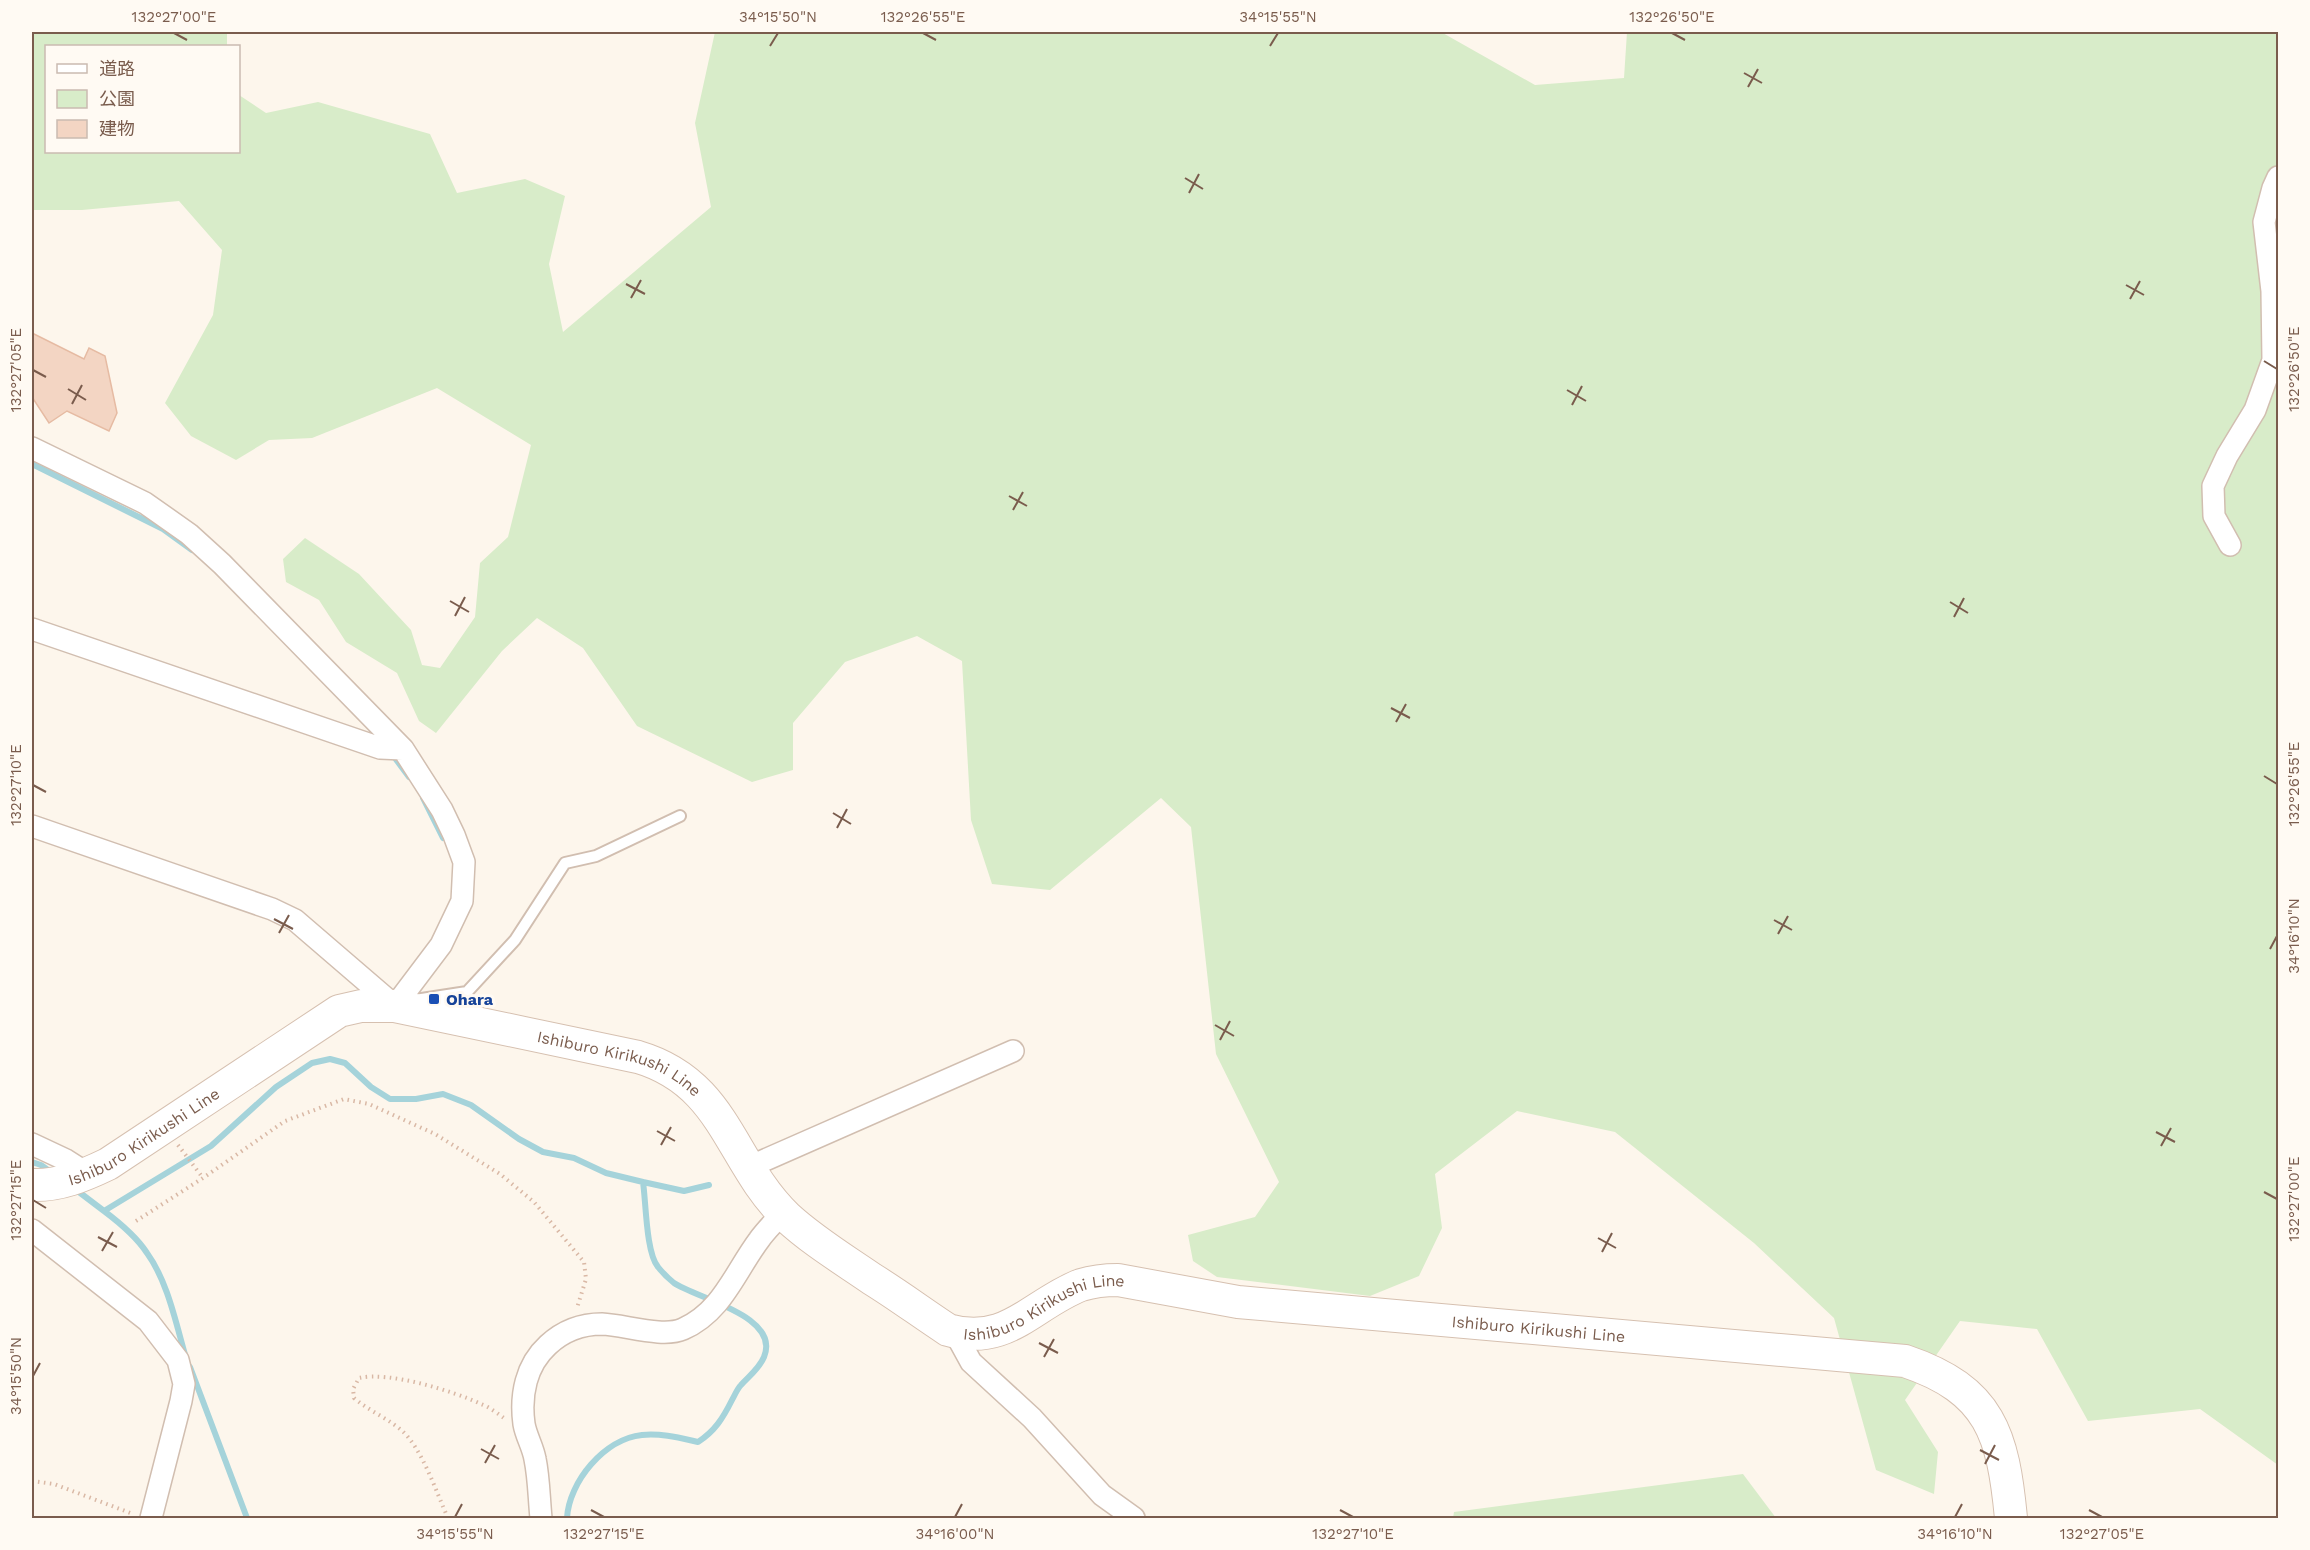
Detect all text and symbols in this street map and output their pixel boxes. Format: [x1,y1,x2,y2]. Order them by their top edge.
text: 132°27'00"E [132,8,216,26]
text: 34°15'50"N [739,8,817,26]
text: 132°26'55"E [881,8,965,26]
text: 34°15'55"N [1239,8,1317,26]
text: 132°26'50"E [1629,8,1715,26]
legend [45,45,240,153]
text: 道路 [99,58,135,79]
text: 公園 [99,88,135,109]
text: 建物 [99,118,135,139]
text: 132°26'50"E [2285,326,2303,412]
text: 132°27'05"E [7,328,25,412]
text: 132°26'55"E [2285,742,2303,826]
text: 132°27'10"E [7,744,25,826]
text: 34°16'10"N [2285,898,2303,974]
place label: Ohara [446,990,494,1009]
marker: Ohara [427,992,441,1006]
street label: Ishiburo Kirikushi Line [536,1027,705,1100]
street label: Ishiburo Kirikushi Line [66,1084,223,1190]
text: 132°27'00"E [2285,1157,2303,1241]
text: 132°27'15"E [7,1160,25,1240]
street label: Ishiburo Kirikushi Line [962,1271,1126,1344]
street label: Ishiburo Kirikushi Line [1451,1312,1626,1346]
text: 34°15'50"N [7,1337,25,1415]
text: 34°15'55"N [416,1525,494,1543]
text: 132°27'15"E [564,1525,644,1543]
text: 34°16'00"N [915,1525,995,1543]
text: 132°27'10"E [1312,1525,1394,1543]
text: 34°16'10"N [1917,1525,1993,1543]
text: 132°27'05"E [2060,1525,2144,1543]

